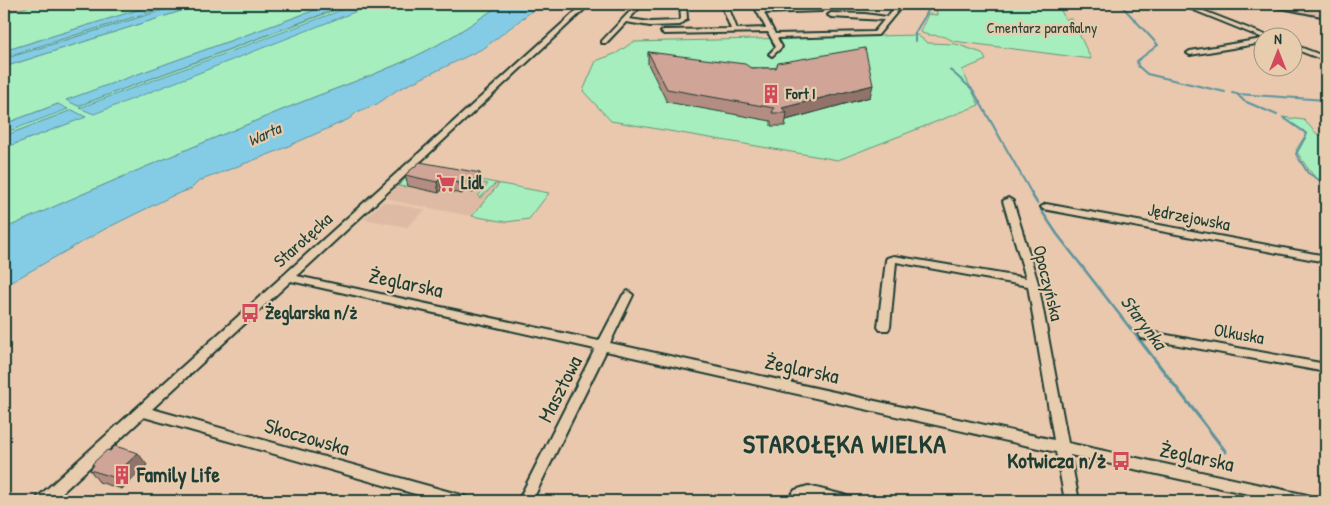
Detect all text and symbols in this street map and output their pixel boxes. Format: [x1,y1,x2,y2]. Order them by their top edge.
park label: Cmentarz parafialny [987,17,1097,38]
north arrow [1252,28,1302,78]
text: N [1274,29,1282,48]
building icon: Fort I [760,83,782,105]
place label: Fort I [785,83,816,104]
water label: Warta [244,116,286,151]
place label: Lidl [461,170,485,195]
supermarket icon: Lidl [435,172,457,194]
street label: Jędrzejowska [1146,196,1233,237]
street label: Starołęcka [268,207,337,273]
street label: Opoczyńska [1027,243,1070,323]
street label: Żeglarska [366,261,446,305]
water label: Starynka [1115,289,1175,357]
place label: Żeglarska n/ż [265,300,357,326]
bus stop icon: Żeglarska n/ż [239,302,261,324]
street label: Olkuska [1212,317,1266,350]
street label: Żeglarska [762,347,842,391]
street label: Masztowa [530,350,589,427]
street label: Skoczowska [261,411,353,462]
district label: STAROŁĘKA WIELKA [743,426,947,461]
street label: Żeglarska [1157,435,1237,479]
place label: Kotwicza n/ż [1007,446,1106,475]
bus stop icon: Kotwicza n/ż [1110,450,1132,472]
place label: Family Life [136,460,220,490]
building icon: Family Life [111,464,133,486]

